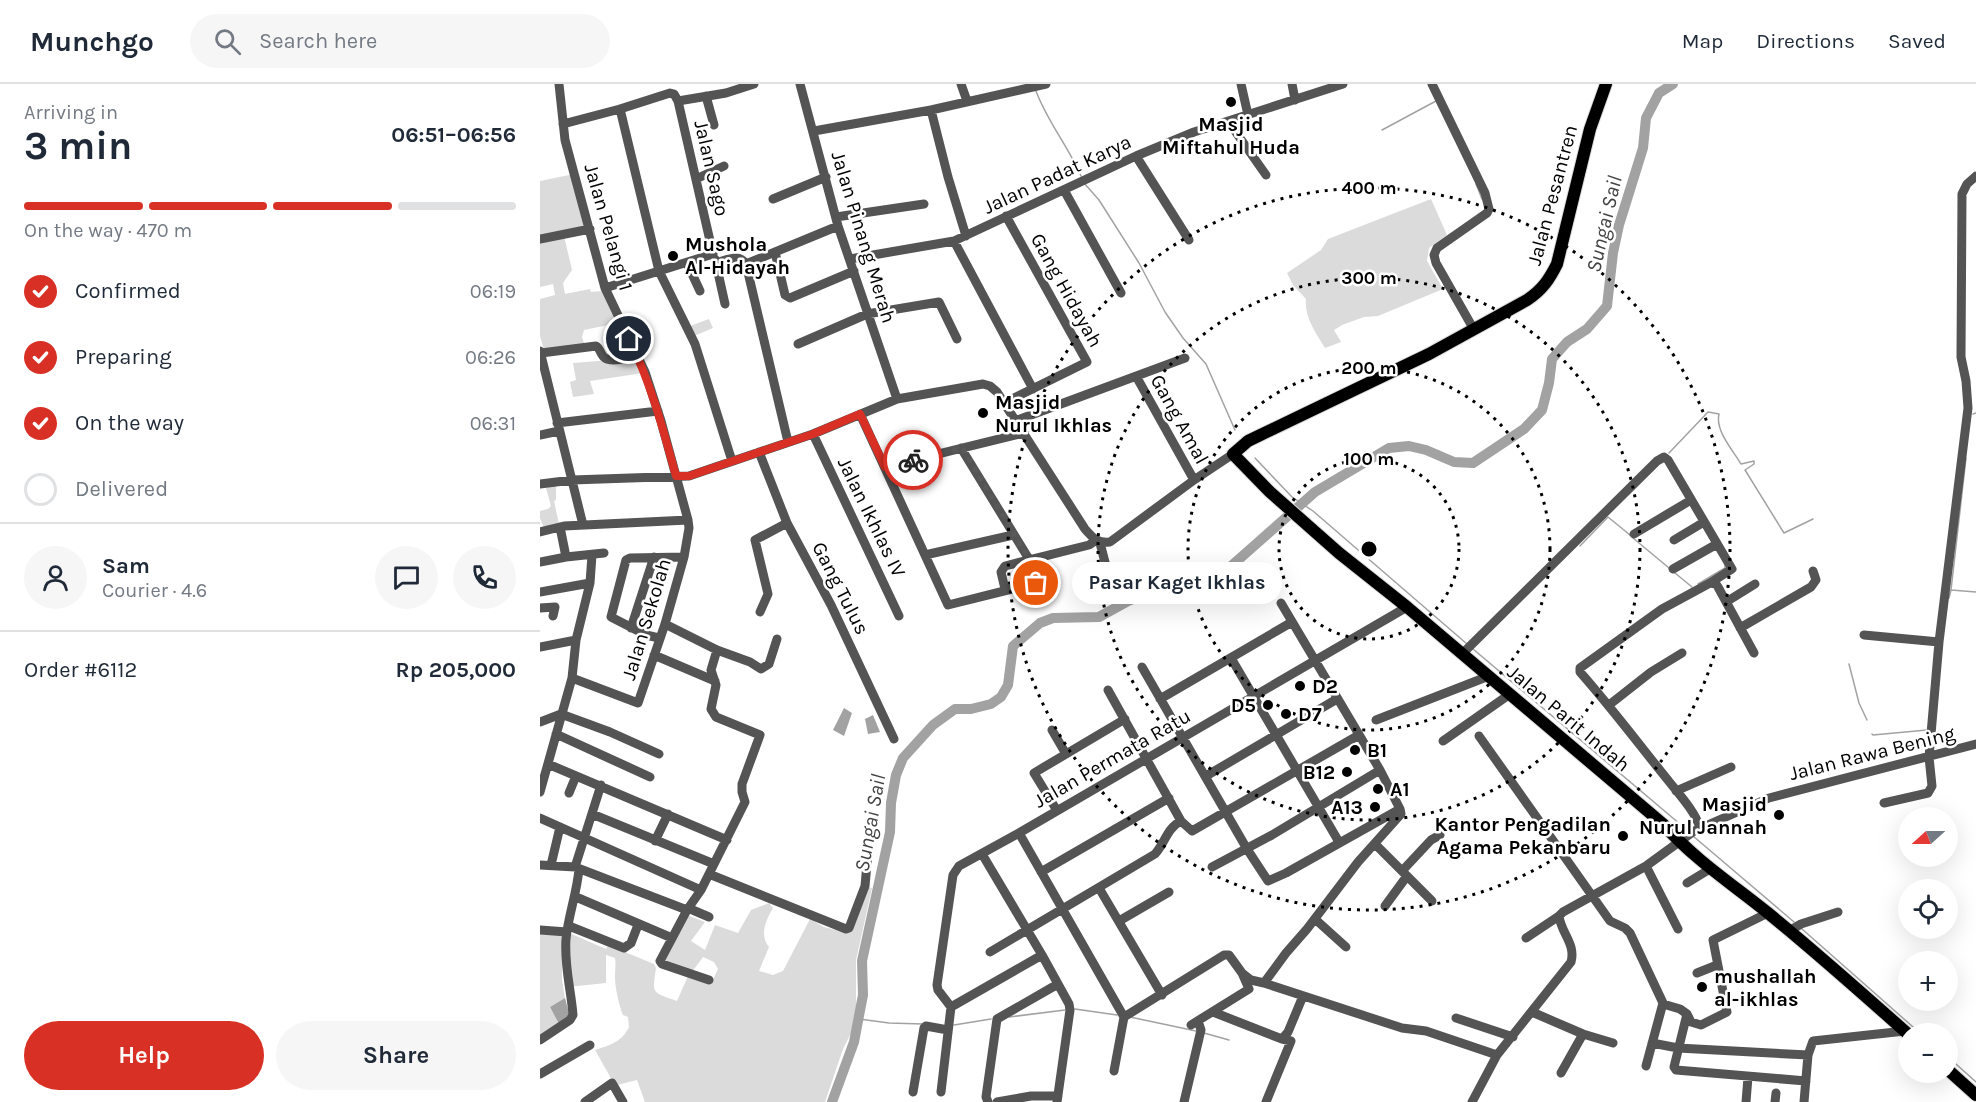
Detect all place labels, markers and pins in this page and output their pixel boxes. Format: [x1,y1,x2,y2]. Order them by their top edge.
marker: Masjid Miftahul Huda [1224,95,1238,109]
place label: Masjid Miftahul Huda [1162,113,1300,159]
place label: Mushola Al-Hidayah [685,233,790,279]
marker: Mushola Al-Hidayah [666,249,680,263]
pin [603,313,654,364]
place label: Masjid Nurul Ikhlas [995,391,1112,437]
marker: Masjid Nurul Ikhlas [976,406,990,420]
centre of rings [1359,539,1379,559]
pin [1010,557,1061,608]
callout: Pasar Kaget Ikhlas [1072,562,1282,604]
place label: D2 [1312,675,1338,698]
marker: D2 [1293,679,1307,693]
place label: D5 [1231,694,1256,717]
marker: D5 [1261,698,1275,712]
place label: D7 [1298,703,1322,726]
marker: D7 [1279,707,1293,721]
place label: B1 [1367,739,1387,762]
marker: B1 [1348,743,1362,757]
place label: B12 [1303,761,1335,784]
marker: B12 [1340,765,1354,779]
place label: A1 [1390,778,1410,801]
marker: A1 [1371,782,1385,796]
place label: Masjid Nurul Jannah [1639,793,1767,839]
place label: A13 [1331,796,1363,819]
marker: A13 [1368,800,1382,814]
marker: Masjid Nurul Jannah [1772,808,1786,822]
place label: Kantor Pengadilan Agama Pekanbaru [1435,813,1611,859]
marker: Kantor Pengadilan Agama Pekanbaru [1616,829,1630,843]
place label: mushallah al-ikhlas [1714,965,1817,1011]
marker: mushallah al-ikhlas [1695,980,1709,994]

